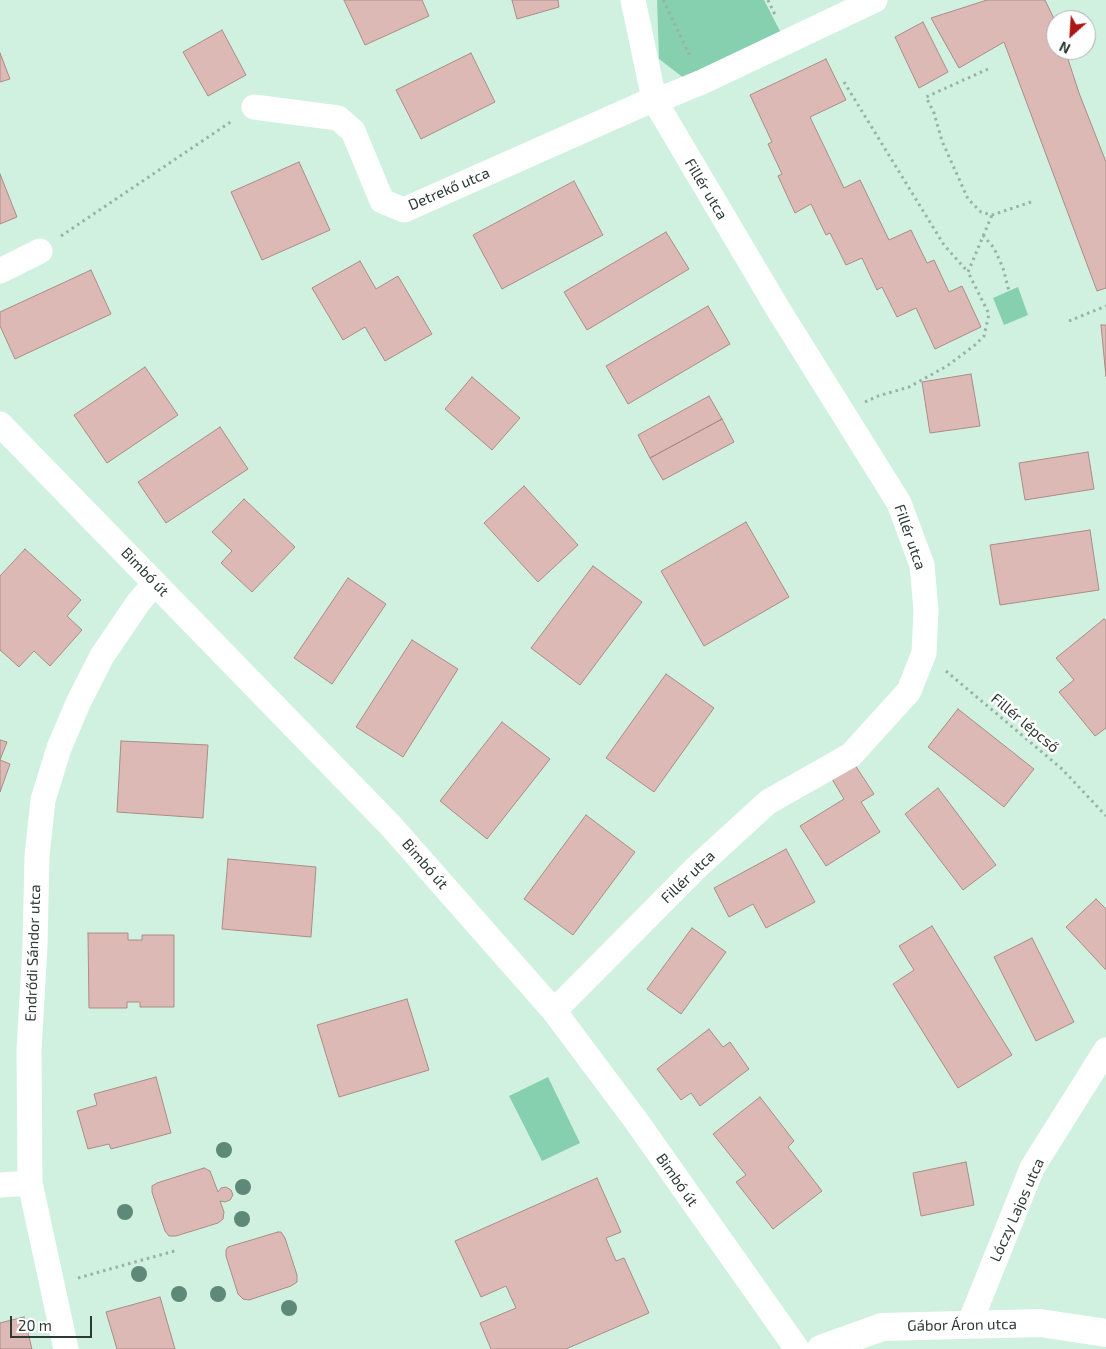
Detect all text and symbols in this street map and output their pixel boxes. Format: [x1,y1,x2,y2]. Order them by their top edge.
north arrow [1046,10,1096,60]
text: N [1056,38,1073,58]
street label: Fillér utca [681,155,731,223]
street label: Detrekő utca [406,164,492,214]
street label: Fillér utca [890,502,930,572]
street label: Bimbó út [117,544,173,600]
street label: Fillér lépcső [987,689,1063,757]
street label: Bimbó út [398,835,452,893]
street label: Fillér utca [657,847,719,907]
street label: Endrődi Sándor utca [22,884,44,1022]
street label: Bimbó út [652,1150,702,1210]
street label: Lóczy Lajos utca [986,1155,1048,1265]
scale bar [12,1306,95,1338]
street label: Gábor Áron utca [907,1315,1017,1335]
text: 20 m [18,1316,52,1334]

